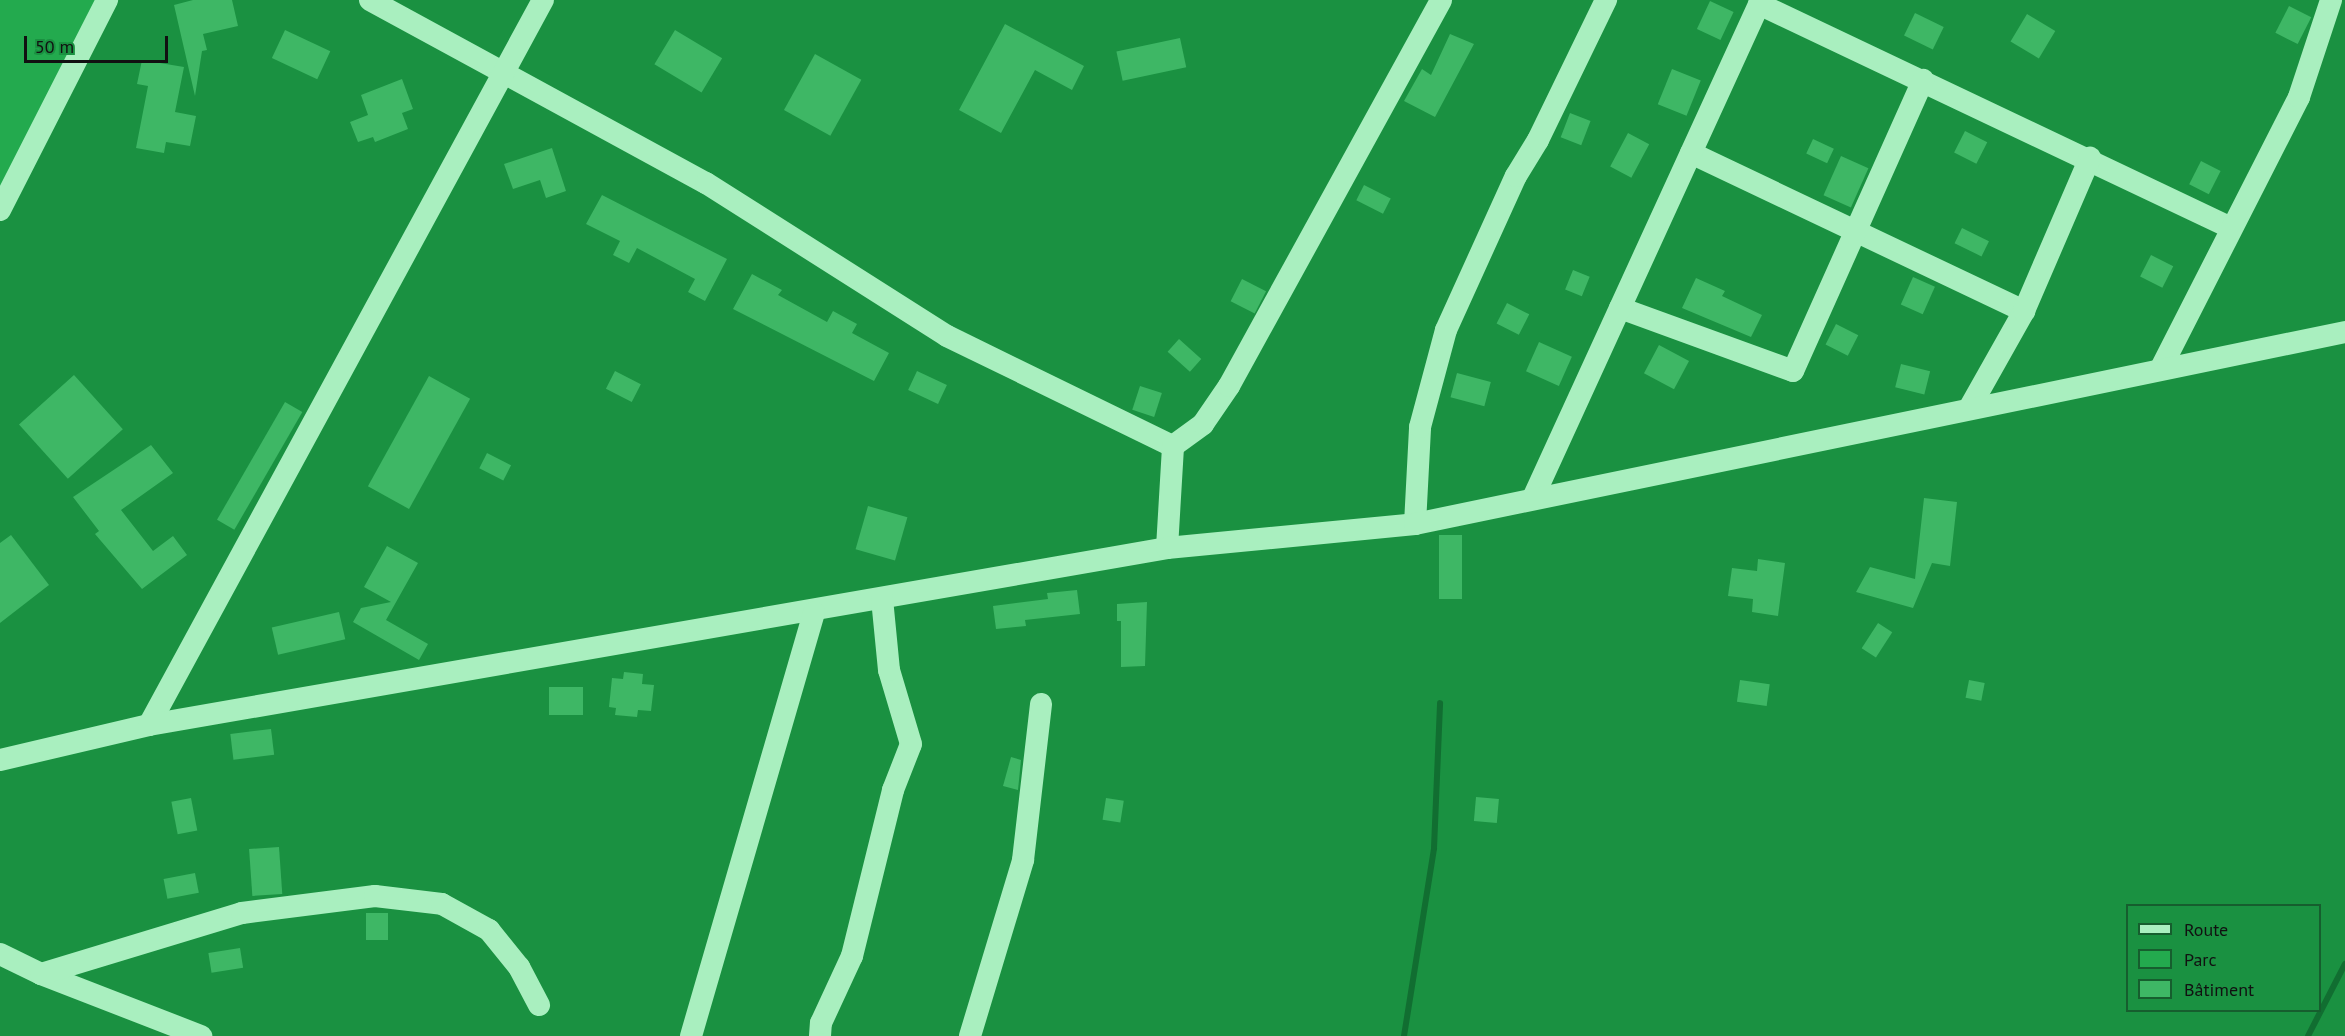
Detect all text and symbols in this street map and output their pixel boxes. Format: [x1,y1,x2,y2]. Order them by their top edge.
scale bar [27,24,171,62]
text: 50 m [35,35,74,58]
legend [2126,904,2321,1012]
text: Route [2184,918,2228,941]
text: Parc [2184,948,2217,971]
text: Bâtiment [2184,978,2254,1001]

